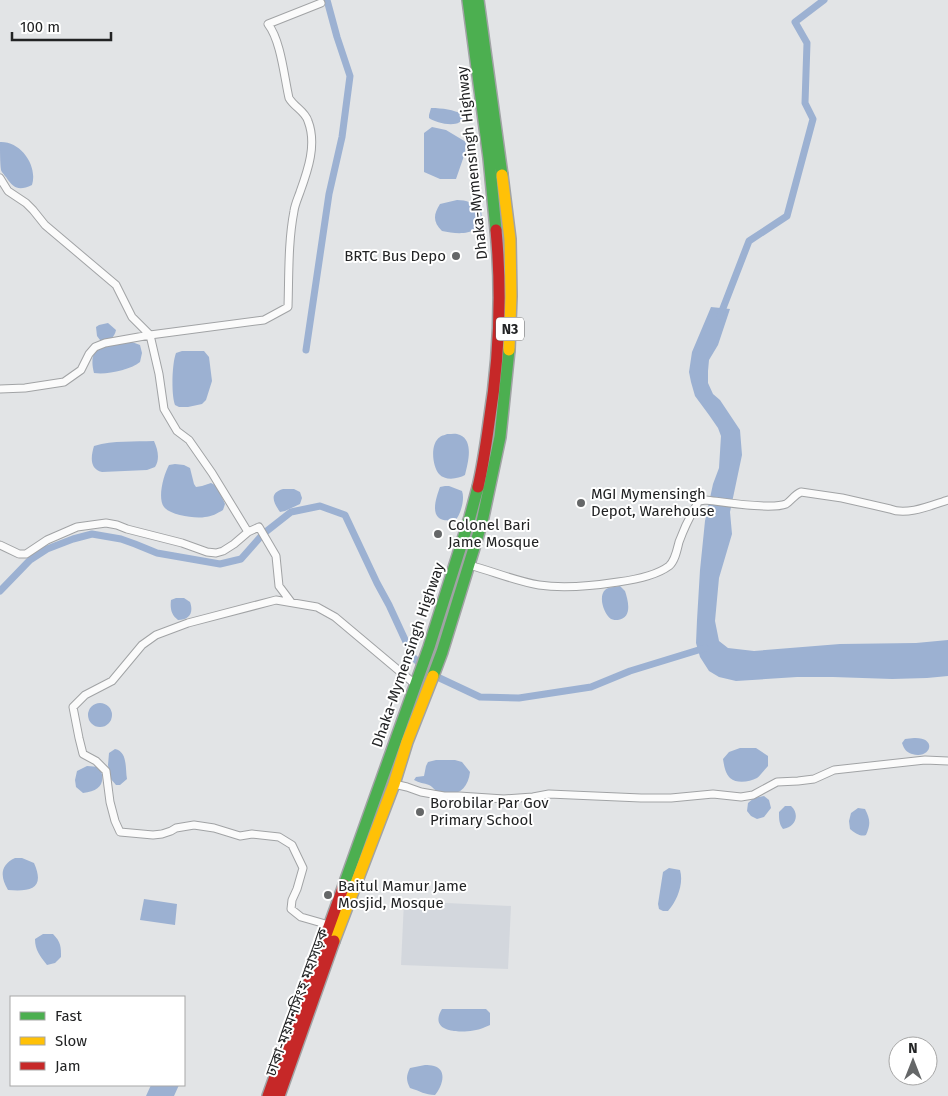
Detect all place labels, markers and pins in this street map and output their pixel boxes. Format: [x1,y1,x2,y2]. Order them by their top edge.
place label: BRTC Bus Depo [344,247,446,265]
marker: BRTC Bus Depo [450,250,462,262]
place label: MGI Mymensingh Depot, Warehouse [591,485,715,520]
marker: MGI Mymensingh Depot, Warehouse [575,497,587,509]
place label: Colonel Bari Jame Mosque [448,516,539,551]
marker: Colonel Bari Jame Mosque [432,528,444,540]
place label: Borobilar Par Gov Primary School [430,794,549,829]
marker: Borobilar Par Gov Primary School [414,806,426,818]
place label: Baitul Mamur Jame Mosjid, Mosque [338,877,467,912]
marker: Baitul Mamur Jame Mosjid, Mosque [322,889,334,901]

